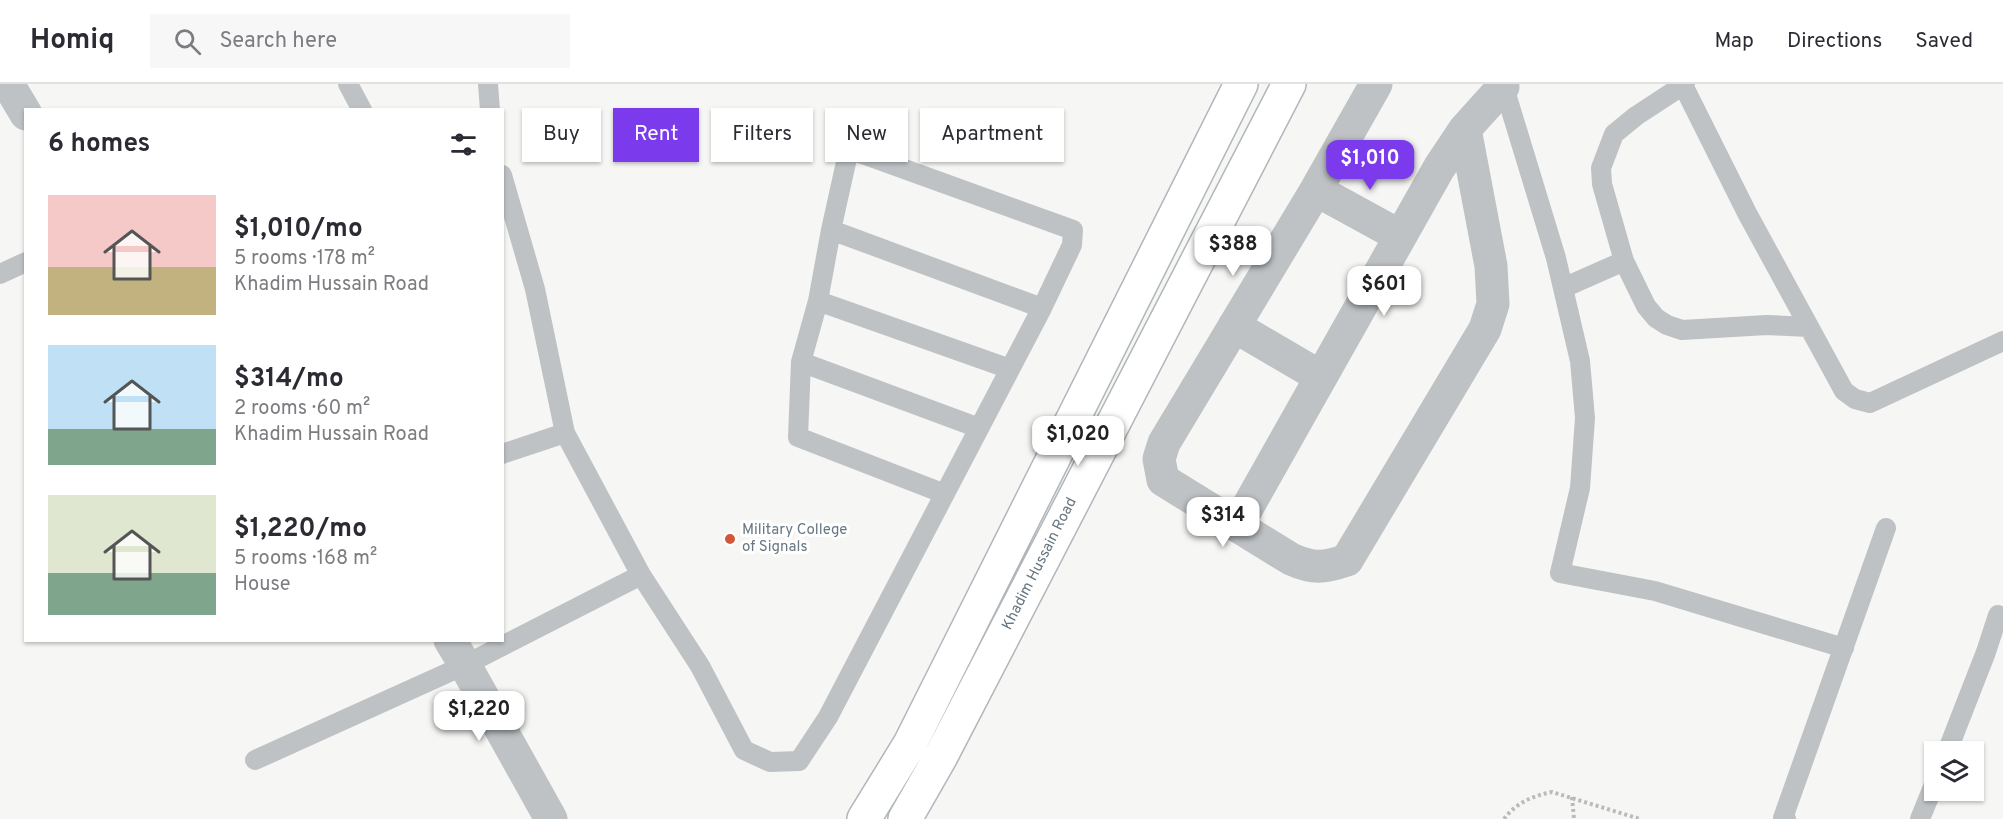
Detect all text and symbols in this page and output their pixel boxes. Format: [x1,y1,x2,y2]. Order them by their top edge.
search box [150,14,570,68]
text: Homiq [30,23,114,59]
icon: search [171,25,204,58]
text: Search here [219,28,337,55]
text: Map [1714,28,1754,55]
text: Directions [1787,28,1882,55]
text: Saved [1915,28,1973,55]
chip: Buy [522,108,601,162]
chip: Rent [613,108,699,162]
chip: Filters [711,108,813,162]
chip: New [825,108,908,162]
chip: Apartment [920,108,1064,162]
text: 6 homes [48,128,150,161]
icon: filters [447,128,480,161]
pin: $1,010 [1321,140,1419,191]
text: $1,010 [1340,146,1400,172]
text: $1,010/mo [234,213,363,246]
icon: home [96,219,168,291]
pin: $388 [1197,226,1269,277]
text: $388 [1208,232,1258,258]
text: 5 rooms · 178 m² [234,246,375,272]
pin: $601 [1348,266,1420,317]
text: Khadim Hussain Road [234,272,429,298]
text: $601 [1361,272,1407,298]
text: $314/mo [234,363,344,396]
icon: home [96,369,168,441]
text: 2 rooms · 60 m² [234,396,370,422]
pin: $1,020 [1029,416,1127,467]
text: Khadim Hussain Road [234,422,429,448]
text: $1,020 [1046,422,1110,448]
street label: Khadim Hussain Road [998,495,1082,633]
pin: $314 [1187,497,1259,548]
text: $314 [1201,503,1245,529]
text: $1,220/mo [234,513,367,546]
icon: home [96,519,168,591]
place label: Military College of Signals [742,521,847,557]
marker: Military College of Signals [723,532,737,546]
text: 5 rooms · 168 m² [234,546,377,572]
text: House [234,572,290,598]
pin: $1,220 [430,691,528,742]
text: $1,220 [448,697,510,723]
map controls [1924,741,1984,801]
button: layers [1924,741,1984,801]

